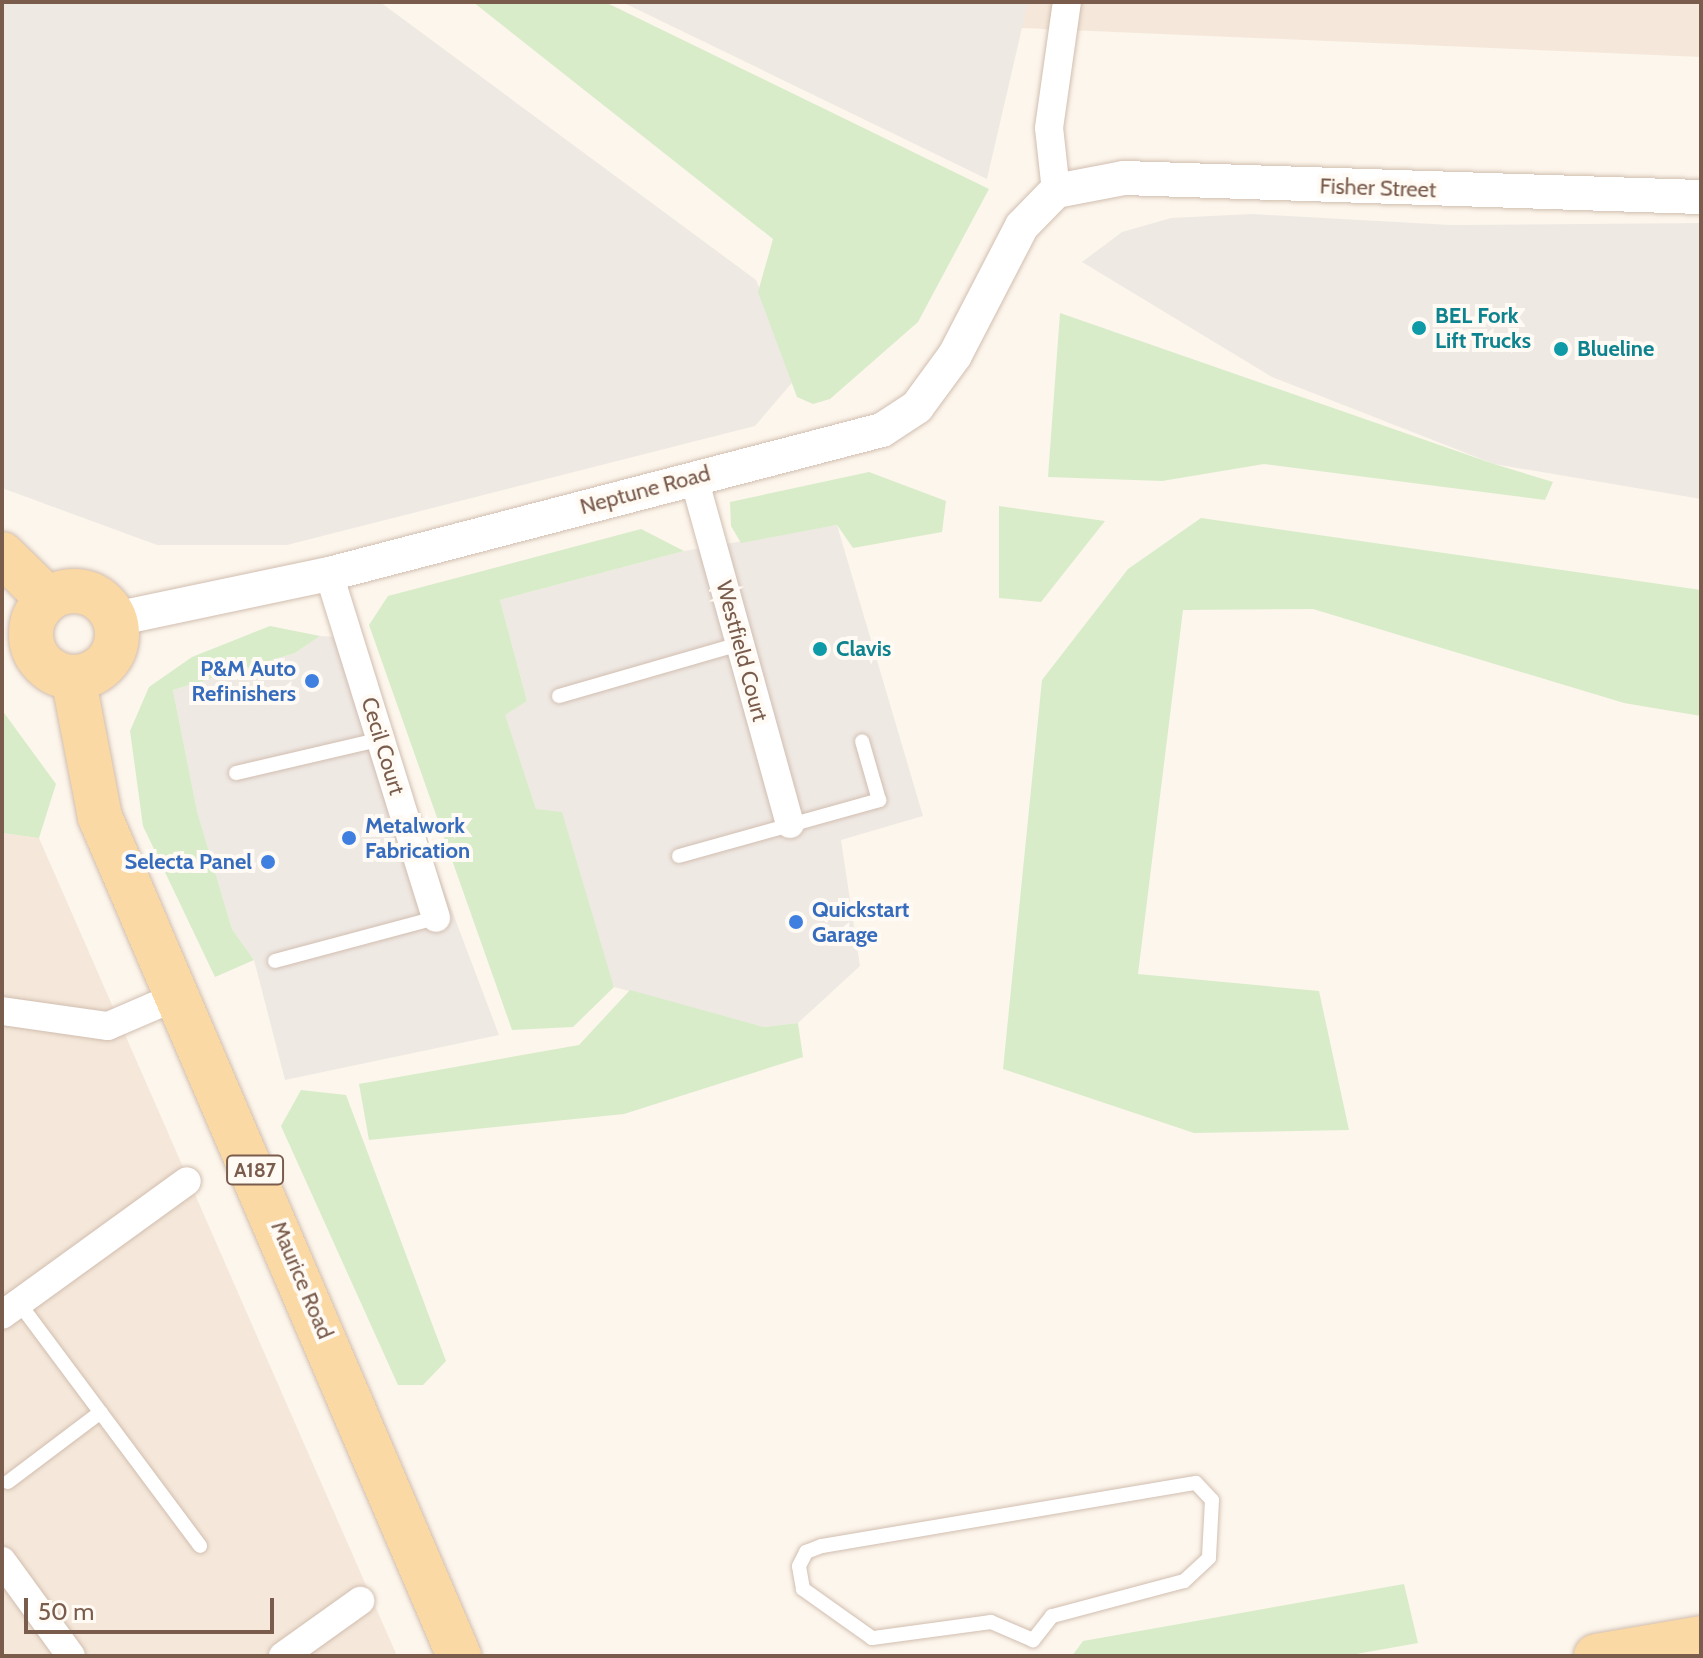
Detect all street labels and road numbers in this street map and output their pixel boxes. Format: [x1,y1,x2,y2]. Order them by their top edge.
street label: Fisher Street [1319,173,1437,203]
street label: Neptune Road [577,460,713,520]
street label: Westfield Court [711,578,773,724]
street label: Cecil Court [356,694,410,798]
road number: A187 [225,1154,285,1186]
street label: Maurice Road [265,1217,339,1343]

